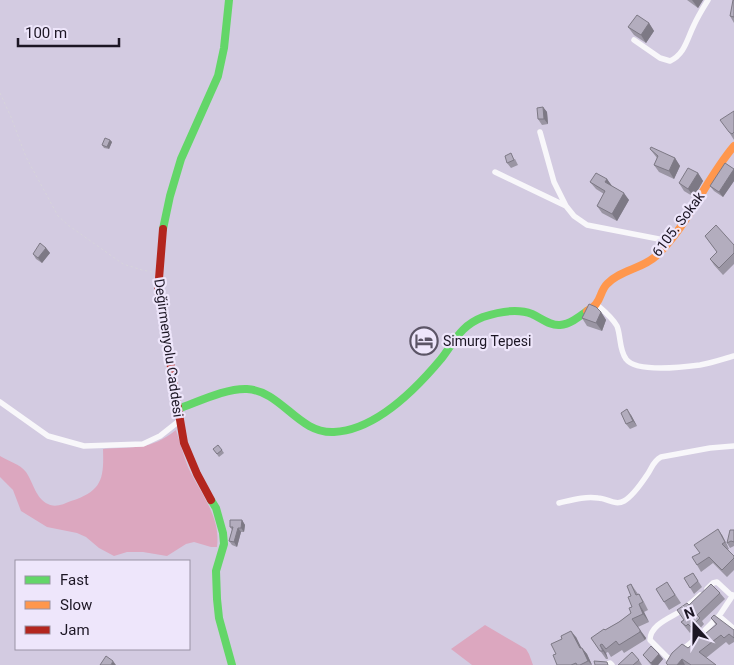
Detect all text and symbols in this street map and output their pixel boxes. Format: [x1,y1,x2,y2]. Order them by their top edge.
scale bar [18,15,119,47]
text: 100 m [25,24,67,42]
street label: 6105. Sokak [649,188,708,259]
street label: Değirmenyolu Caddesi [151,278,187,418]
hotel icon: Simurg Tepesi [409,326,439,356]
place label: Simurg Tepesi [443,333,531,349]
legend [15,560,190,650]
text: Fast [60,571,89,589]
text: Slow [60,596,92,614]
north arrow [669,600,719,650]
text: N [682,604,697,622]
text: Jam [60,621,90,639]

